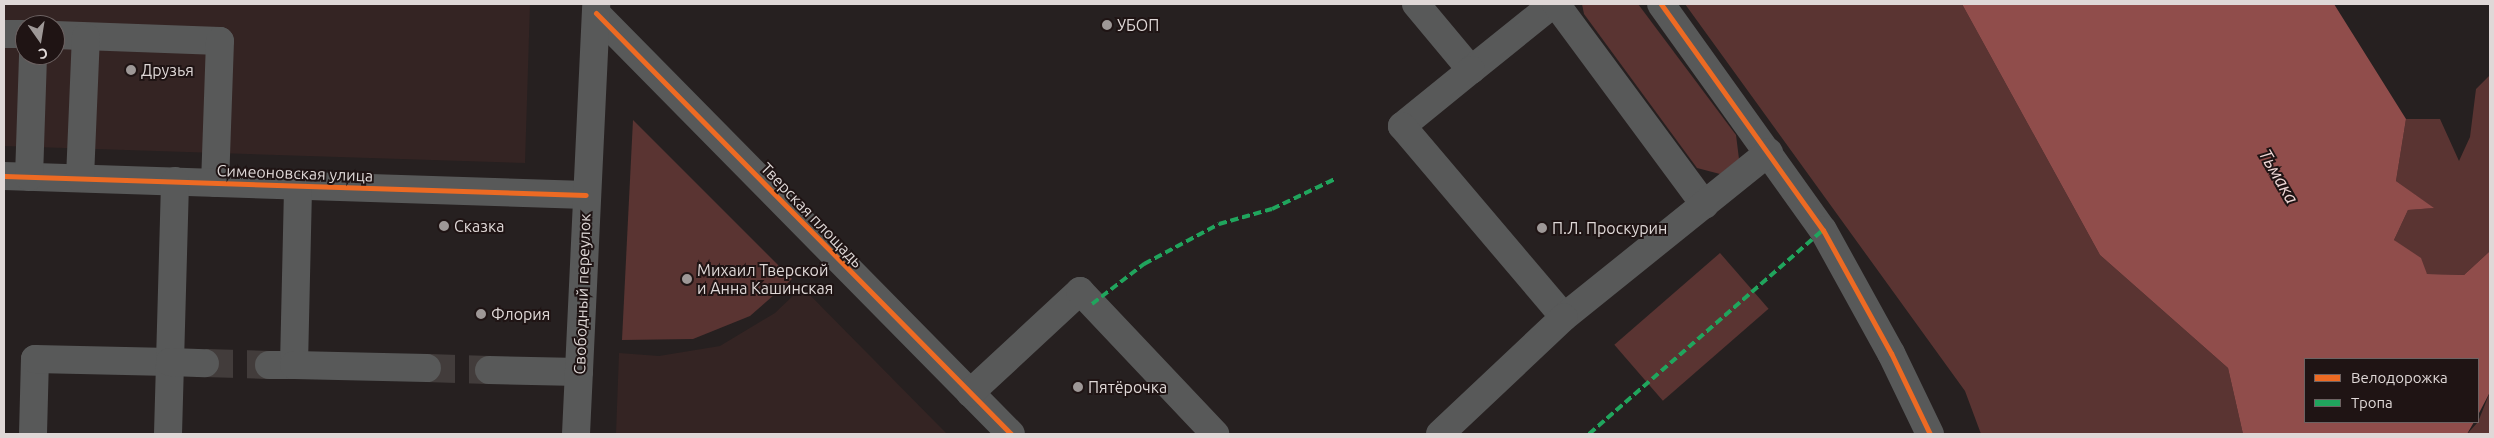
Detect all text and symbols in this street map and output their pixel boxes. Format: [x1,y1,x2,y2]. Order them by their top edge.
north arrow [15,15,65,65]
place label: УБОП [1117,15,1159,35]
marker: УБОП [1101,19,1113,31]
text: С [37,45,49,62]
place label: Друзья [141,60,194,80]
marker: Друзья [125,64,137,76]
water label: Тьмака [2255,145,2303,207]
street label: Тверская площадь [757,159,867,271]
street label: Симеоновская улица [216,161,374,185]
street label: Свободный переулок [570,213,594,375]
place label: Сказка [454,216,504,236]
place label: П.Л. Проскурин [1552,218,1667,238]
marker: Сказка [438,220,450,232]
marker: П.Л. Проскурин [1536,222,1548,234]
place label: Михаил Тверской и Анна Кашинская [697,260,833,298]
marker: Михаил Тверской и Анна Кашинская [681,273,693,285]
place label: Флория [491,304,550,324]
marker: Флория [475,308,487,320]
legend [2304,358,2479,423]
text: Велодорожка [2351,369,2448,386]
place label: Пятёрочка [1088,377,1167,397]
marker: Пятёрочка [1072,381,1084,393]
text: Тропа [2351,394,2393,411]

